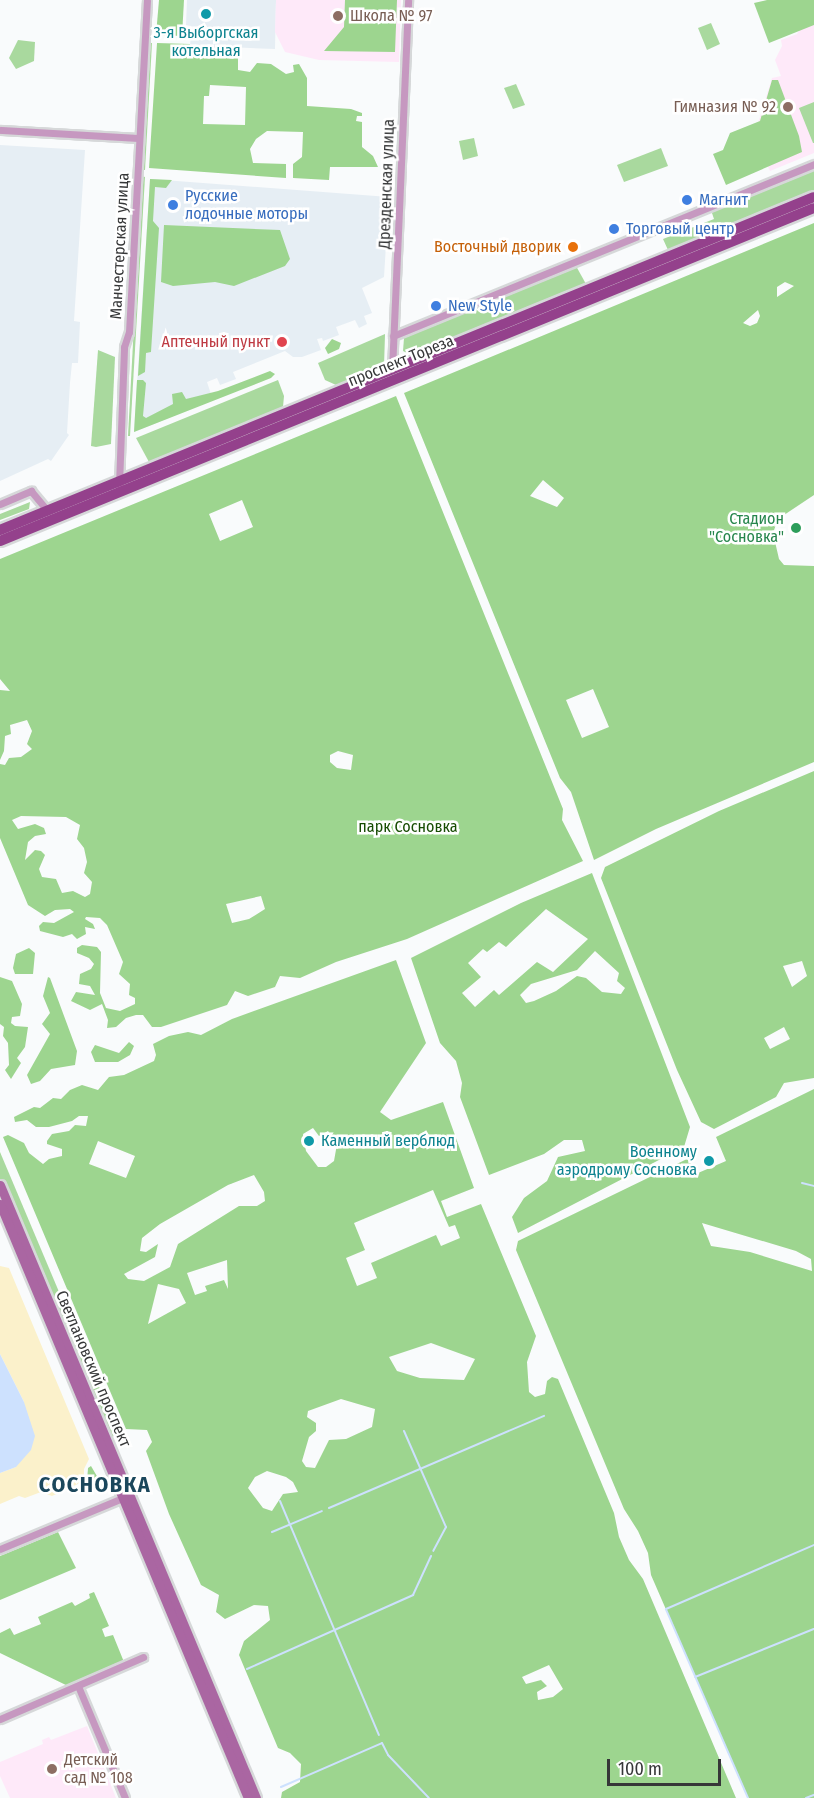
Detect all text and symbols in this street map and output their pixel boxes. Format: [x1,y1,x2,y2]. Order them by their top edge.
place label: Школа № 97 [350,6,433,26]
marker: 3-я Выборгская котельная [199,7,213,21]
marker: Школа № 97 [331,9,345,23]
place label: 3-я Выборгская котельная [154,23,258,61]
place label: Гимназия № 92 [673,97,776,117]
marker: Гимназия № 92 [781,100,795,114]
street label: Дрезденская улица [375,119,399,249]
street label: Манчестерская улица [107,172,133,320]
place label: Русские лодочные моторы [185,186,308,224]
place label: Магнит [699,190,748,210]
marker: Магнит [680,193,694,207]
marker: Русские лодочные моторы [166,198,180,212]
place label: Торговый центр [626,219,734,239]
marker: Торговый центр [607,222,621,236]
place label: Восточный дворик [434,237,561,257]
marker: Восточный дворик [566,240,580,254]
place label: New Style [448,296,512,316]
marker: New Style [429,299,443,313]
street label: проспект Тореза [345,331,457,391]
place label: Аптечный пункт [162,332,270,352]
marker: Аптечный пункт [275,335,289,349]
place label: Стадион "Сосновка" [709,509,784,547]
marker: Стадион "Сосновка" [789,521,803,535]
park label: парк Сосновка [358,817,458,837]
place label: Каменный верблюд [321,1131,455,1151]
marker: Каменный верблюд [302,1134,316,1148]
place label: Военному аэродрому Сосновка [557,1142,697,1180]
marker: Военному аэродрому Сосновка [702,1154,716,1168]
street label: Светлановский проспект [51,1288,135,1450]
district label: СОСНОВКА [39,1472,151,1498]
scale bar [610,1747,724,1785]
place label: Детский сад № 108 [64,1750,133,1788]
text: 100 m [618,1758,662,1780]
marker: Детский сад № 108 [45,1762,59,1776]

